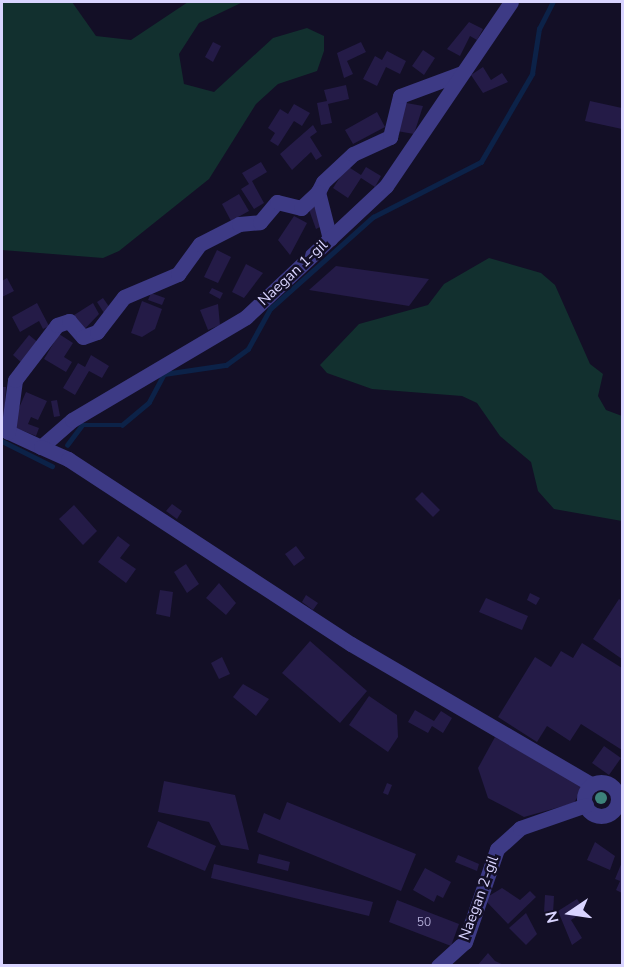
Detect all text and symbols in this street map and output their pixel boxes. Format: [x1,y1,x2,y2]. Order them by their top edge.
street label: Naegan 1-gil [255,236,331,310]
street label: Naegan 2-gil [455,853,503,943]
north arrow [540,883,600,943]
text: N [540,909,565,925]
house number: 50 [417,916,431,930]

